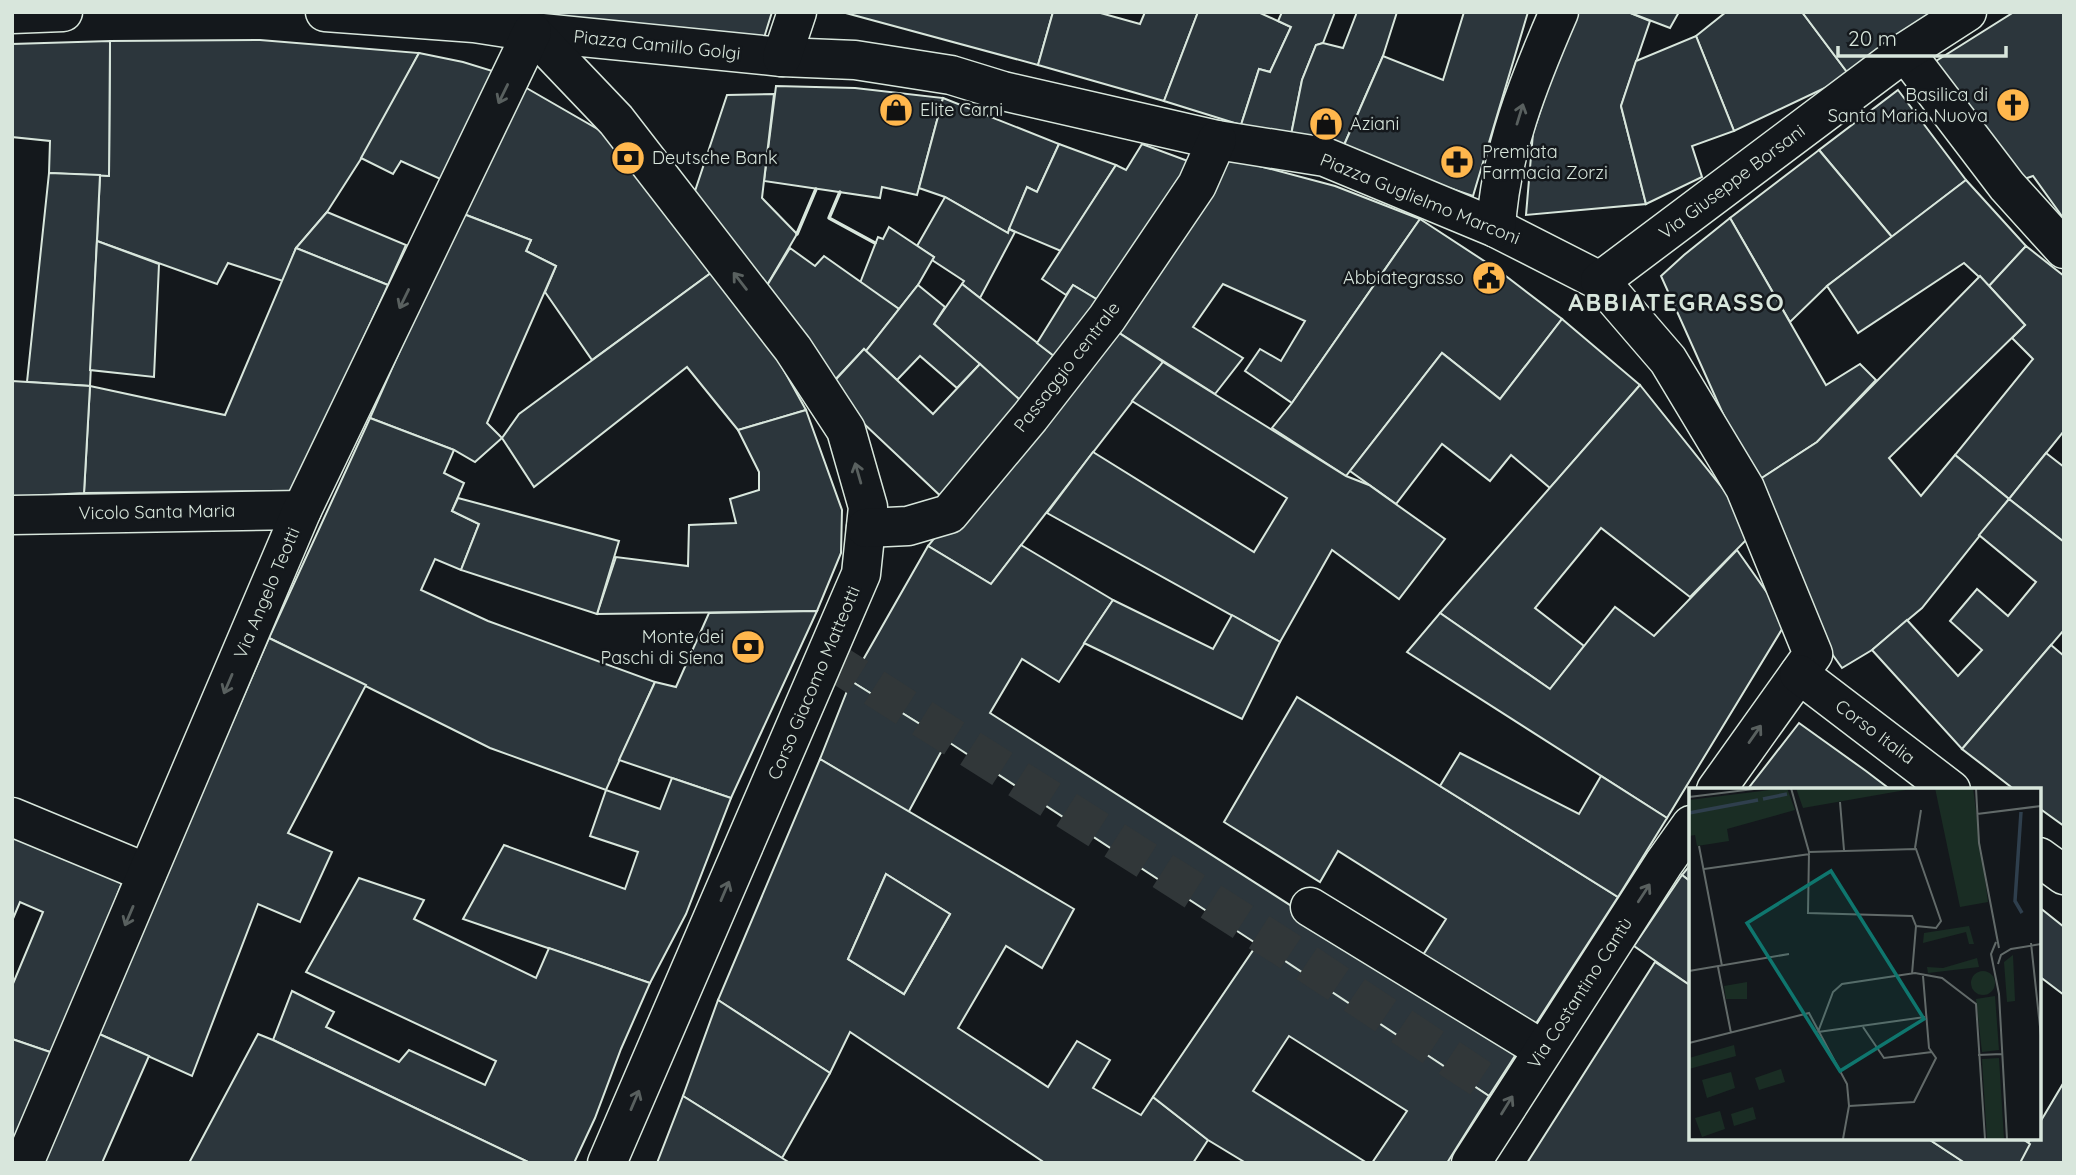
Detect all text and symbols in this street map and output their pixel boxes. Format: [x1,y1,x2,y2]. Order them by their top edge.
scale bar [1838,14,2006,58]
street label: Piazza Camillo Golgi [572,24,742,65]
text: 20 m [1848,25,1897,51]
one-way arrow [495,83,509,104]
place label: Basilica di Santa Maria Nuova [1828,83,1988,127]
church icon: Basilica di Santa Maria Nuova [1994,86,2032,124]
shop icon: Elite Carni [877,91,915,129]
place label: Elite Carni [920,98,1003,121]
one-way arrow [1515,103,1528,125]
shop icon: Aziani [1307,105,1345,143]
place label: Aziani [1350,112,1399,135]
street label: Via Giuseppe Borsani [1654,119,1809,244]
bank icon: Deutsche Bank [609,139,647,177]
place label: Premiata Farmacia Zorzi [1482,140,1608,184]
pharmacy icon: Premiata Farmacia Zorzi [1438,143,1476,181]
place label: Deutsche Bank [652,146,778,169]
street label: Piazza Guglielmo Marconi [1317,148,1524,249]
public building icon: Abbiategrasso [1470,259,1508,297]
place label: Abbiategrasso [1343,266,1464,289]
one-way arrow [732,273,747,291]
district label: ABBIATEGRASSO [1568,287,1786,317]
one-way arrow [397,288,410,309]
street label: Passaggio centrale [1008,297,1125,437]
one-way arrow [851,462,864,485]
street label: Vicolo Santa Maria [78,499,235,524]
street label: Via Angelo Teotti [229,524,305,662]
street label: Corso Giacomo Matteotti [762,582,865,783]
place label: Monte dei Paschi di Siena [601,625,724,669]
bank icon: Monte dei Paschi di Siena [729,628,767,666]
one-way arrow [221,673,234,694]
street label: Corso Italia [1831,694,1920,769]
one-way arrow [1748,725,1763,744]
inset map [1689,788,2041,1140]
one-way arrow [719,881,732,903]
one-way arrow [1637,884,1651,904]
one-way arrow [122,904,135,926]
street label: Via Costantino Cantù [1522,913,1637,1073]
one-way arrow [629,1090,642,1111]
one-way arrow [1500,1096,1515,1115]

